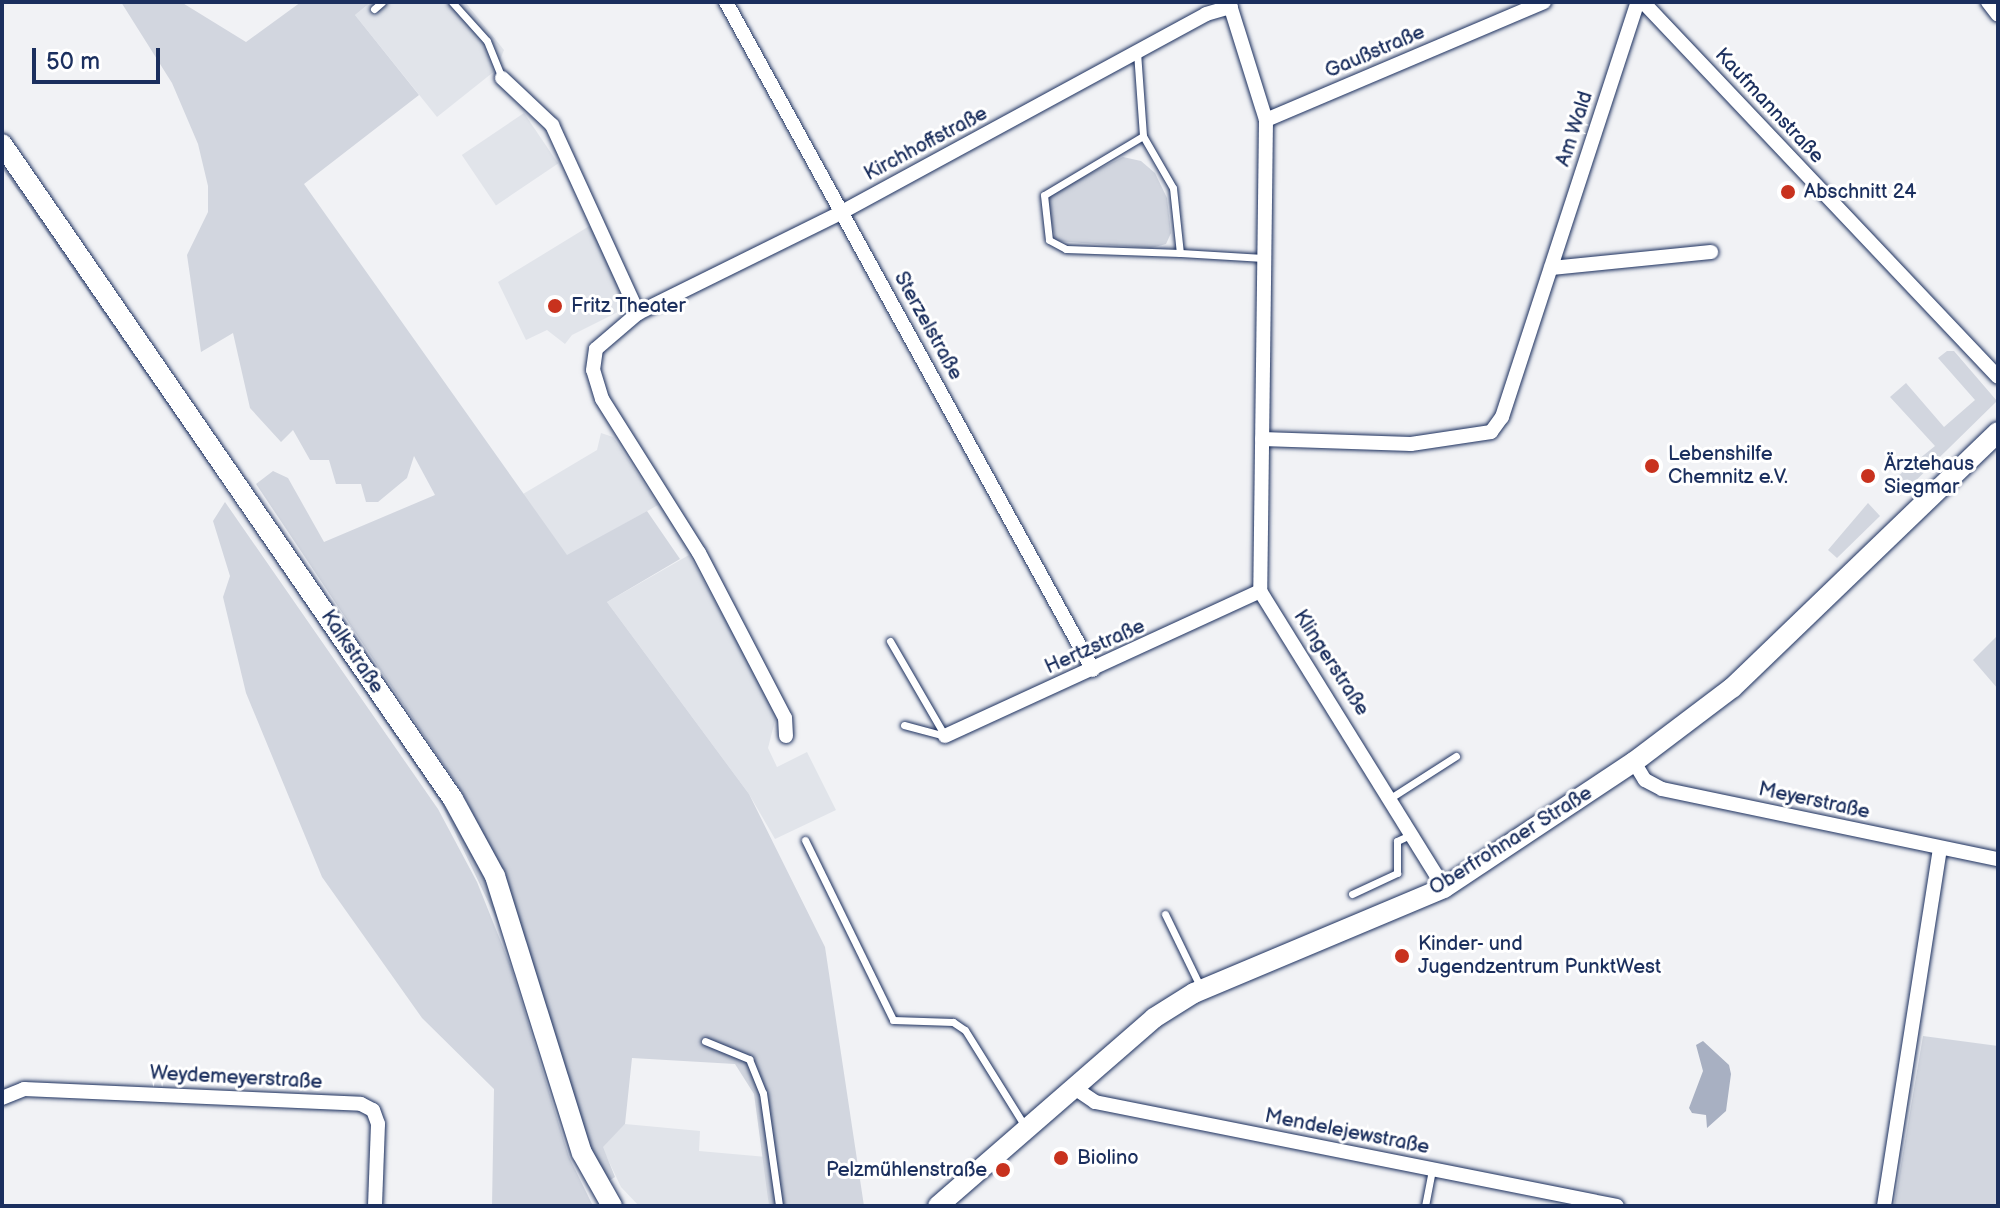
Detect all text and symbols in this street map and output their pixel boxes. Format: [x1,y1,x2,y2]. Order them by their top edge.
street label: Gaußstraße [1322,20,1428,84]
scale bar [36,32,164,82]
street label: Kaufmannstraße [1709,43,1829,169]
text: 50 m [46,47,100,76]
street label: Am Wald [1551,88,1599,170]
street label: Kirchhoffstraße [860,101,992,187]
place label: Abschnitt 24 [1804,180,1916,204]
marker: Abschnitt 24 [1779,183,1797,201]
street label: Sterzelstraße [888,268,968,384]
place label: Fritz Theater [571,294,686,318]
marker: Fritz Theater [546,297,564,315]
place label: Lebenshilfe Chemnitz e.V. [1668,442,1788,489]
place label: Ärztehaus Siegmar [1884,452,1974,499]
marker: Lebenshilfe Chemnitz e.V. [1643,457,1661,475]
marker: Ärztehaus Siegmar [1859,467,1877,485]
street label: Kalkstraße [315,606,389,698]
street label: Klingerstraße [1288,606,1374,720]
street label: Hertzstraße [1041,614,1149,680]
street label: Meyerstraße [1756,778,1872,824]
street label: Oberfrohnaer Straße [1425,781,1597,901]
place label: Kinder- und Jugendzentrum PunktWest [1418,932,1661,979]
marker: Kinder- und Jugendzentrum PunktWest [1393,947,1411,965]
street label: Weydemeyerstraße [149,1061,323,1095]
street label: Mendelejewstraße [1263,1104,1431,1160]
place label: Biolino [1077,1146,1139,1170]
marker: Biolino [1052,1149,1070,1167]
place label: Pelzmühlenstraße [826,1158,987,1182]
marker: Pelzmühlenstraße [994,1161,1012,1179]

